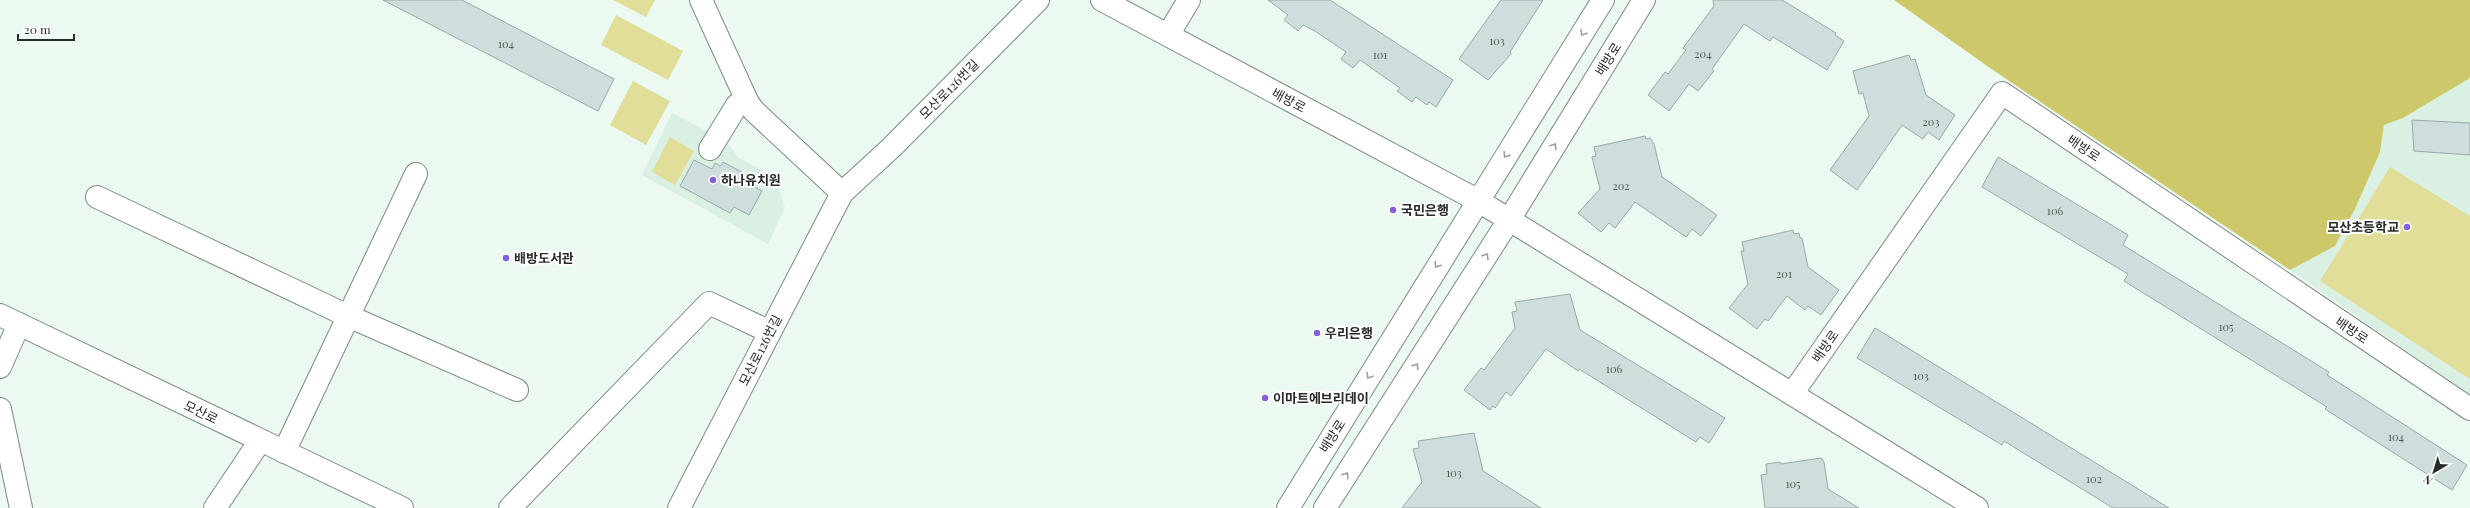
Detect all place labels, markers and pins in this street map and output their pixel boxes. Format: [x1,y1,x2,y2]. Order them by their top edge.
place label: 하나유치원 [721,171,781,188]
marker: 하나유치원 [708,175,718,185]
place label: 국민은행 [1401,201,1449,218]
marker: 국민은행 [1388,205,1398,215]
place label: 모산초등학교 [2327,218,2399,235]
marker: 모산초등학교 [2402,222,2412,232]
place label: 배방도서관 [514,249,574,266]
marker: 배방도서관 [501,253,511,263]
place label: 우리은행 [1325,324,1373,341]
marker: 우리은행 [1312,328,1322,338]
place label: 이마트에브리데이 [1273,389,1369,406]
marker: 이마트에브리데이 [1260,393,1270,403]

